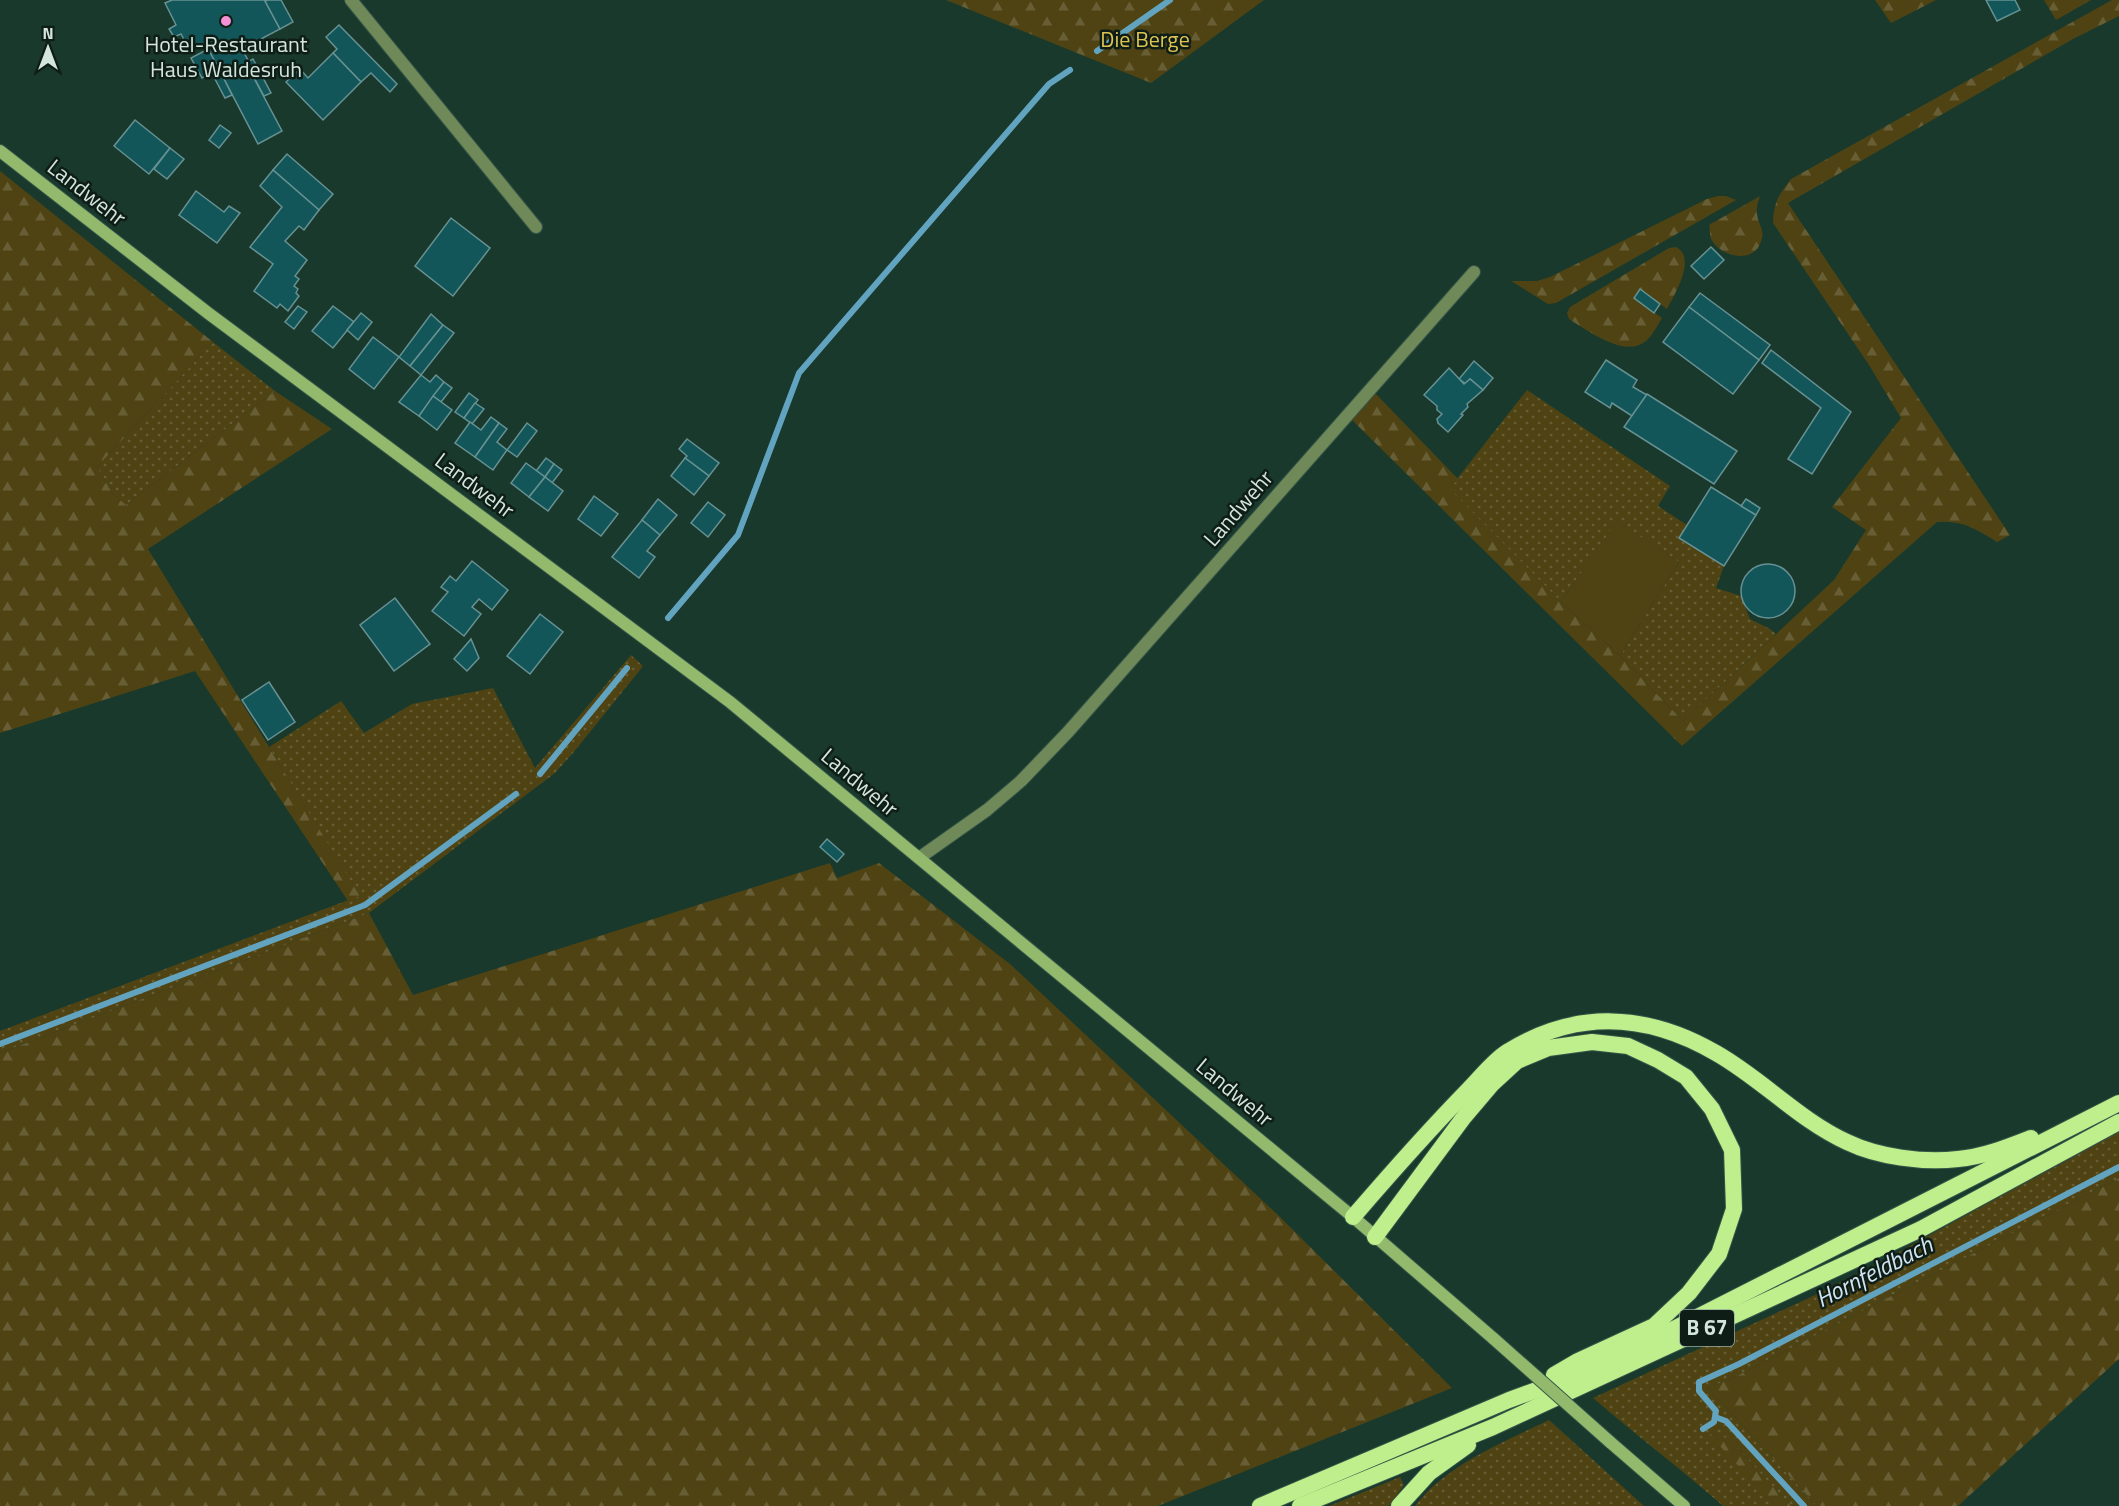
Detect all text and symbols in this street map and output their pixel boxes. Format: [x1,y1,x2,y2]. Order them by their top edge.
marker: Hotel-Restaurant Haus Waldesruh [219,14,233,28]
north arrow [18,18,78,78]
text: N [42,21,54,45]
park label: Die Berge [1100,22,1190,56]
place label: Hotel-Restaurant Haus Waldesruh [144,27,308,86]
street label: Landwehr [40,150,134,234]
street label: Landwehr [428,444,522,527]
street label: Landwehr [1195,462,1281,554]
street label: Landwehr [814,739,907,825]
street label: Landwehr [1189,1049,1282,1135]
water label: Hornfeldbach [1809,1226,1939,1316]
road number: B 67 [1680,1310,1734,1346]

